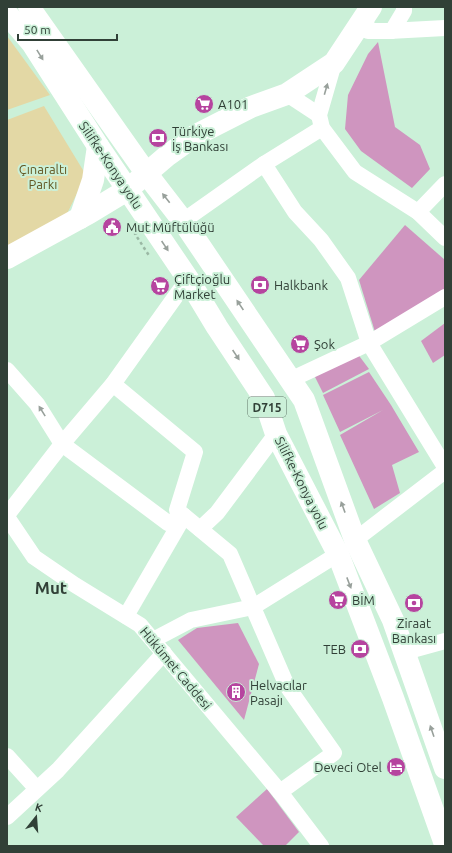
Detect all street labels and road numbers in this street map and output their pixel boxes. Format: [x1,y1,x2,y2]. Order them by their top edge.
street label: Silifke-Konya yolu [77,119,145,211]
road number: D715 [248,397,286,417]
street label: Silifke-Konya yolu [273,434,331,532]
street label: Hükümet Caddesi [138,624,214,712]

